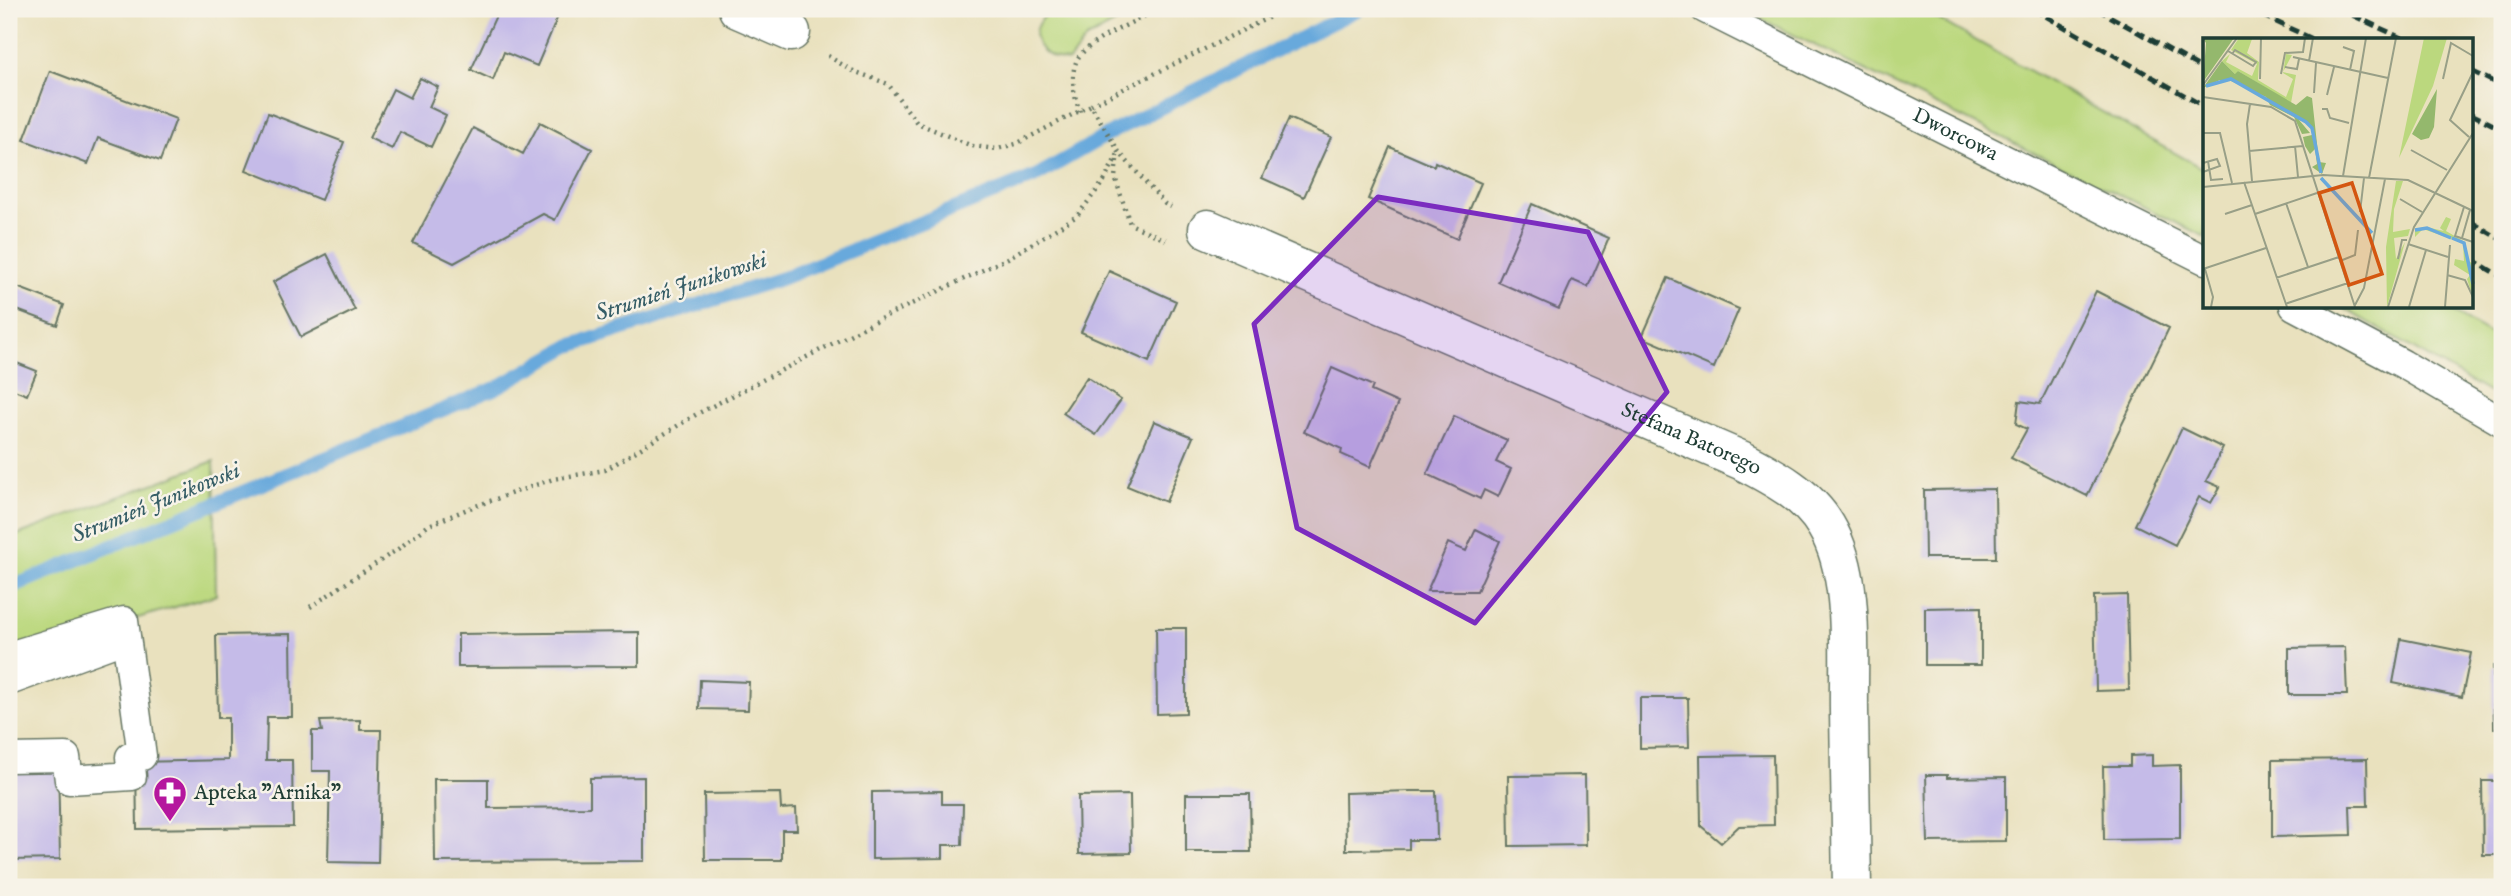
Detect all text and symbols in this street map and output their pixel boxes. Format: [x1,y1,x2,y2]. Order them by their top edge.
inset map [2203,38,2472,308]
street label: Dworcowa [1908,102,2003,168]
water label: Strumień Junikowski [591,245,772,328]
street label: Stefana Batorego [1617,396,1766,482]
water label: Strumień Junikowski [68,456,246,550]
pharmacy icon: Apteka "Arnika" [151,774,189,823]
place label: Apteka "Arnika" [193,780,341,807]

